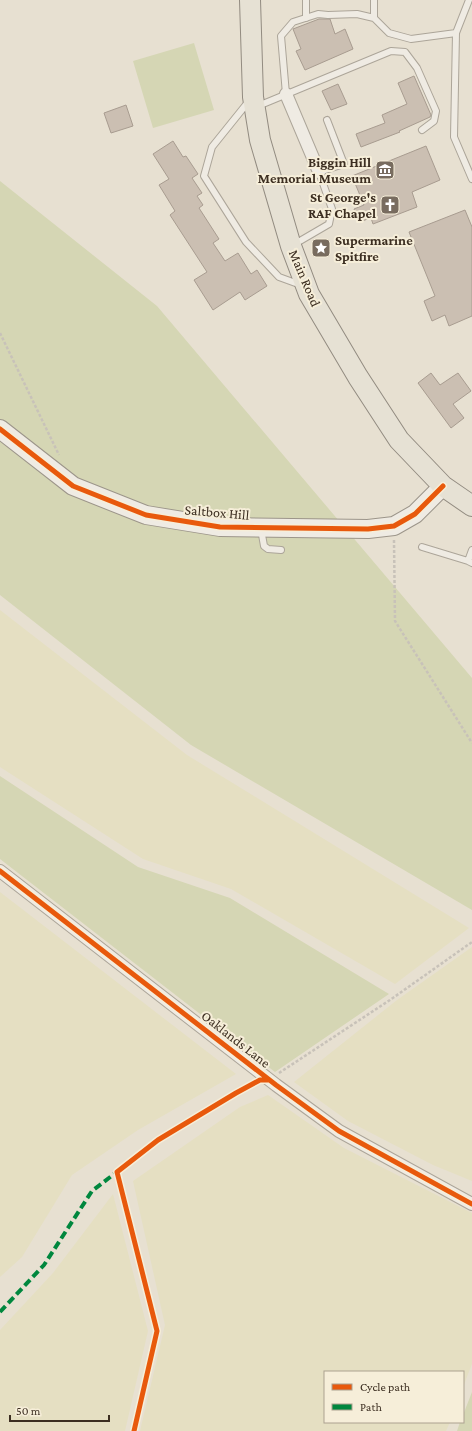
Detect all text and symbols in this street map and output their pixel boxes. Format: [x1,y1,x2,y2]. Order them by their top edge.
place label: Biggin Hill Memorial Museum [258,154,371,186]
museum icon: Biggin Hill Memorial Museum [374,159,396,181]
place label: St George's RAF Chapel [308,189,376,221]
church icon: St George's RAF Chapel [379,194,401,216]
place label: Supermarine Spitfire [335,232,413,264]
place icon: Supermarine Spitfire [310,237,332,259]
street label: Main Road [286,247,324,309]
street label: Saltbox Hill [184,501,250,523]
street label: Oaklands Lane [198,1007,274,1071]
legend [324,1371,464,1423]
text: Cycle path [360,1380,411,1394]
scale bar [10,1397,109,1423]
text: Path [360,1400,382,1414]
text: 50 m [16,1404,41,1418]

